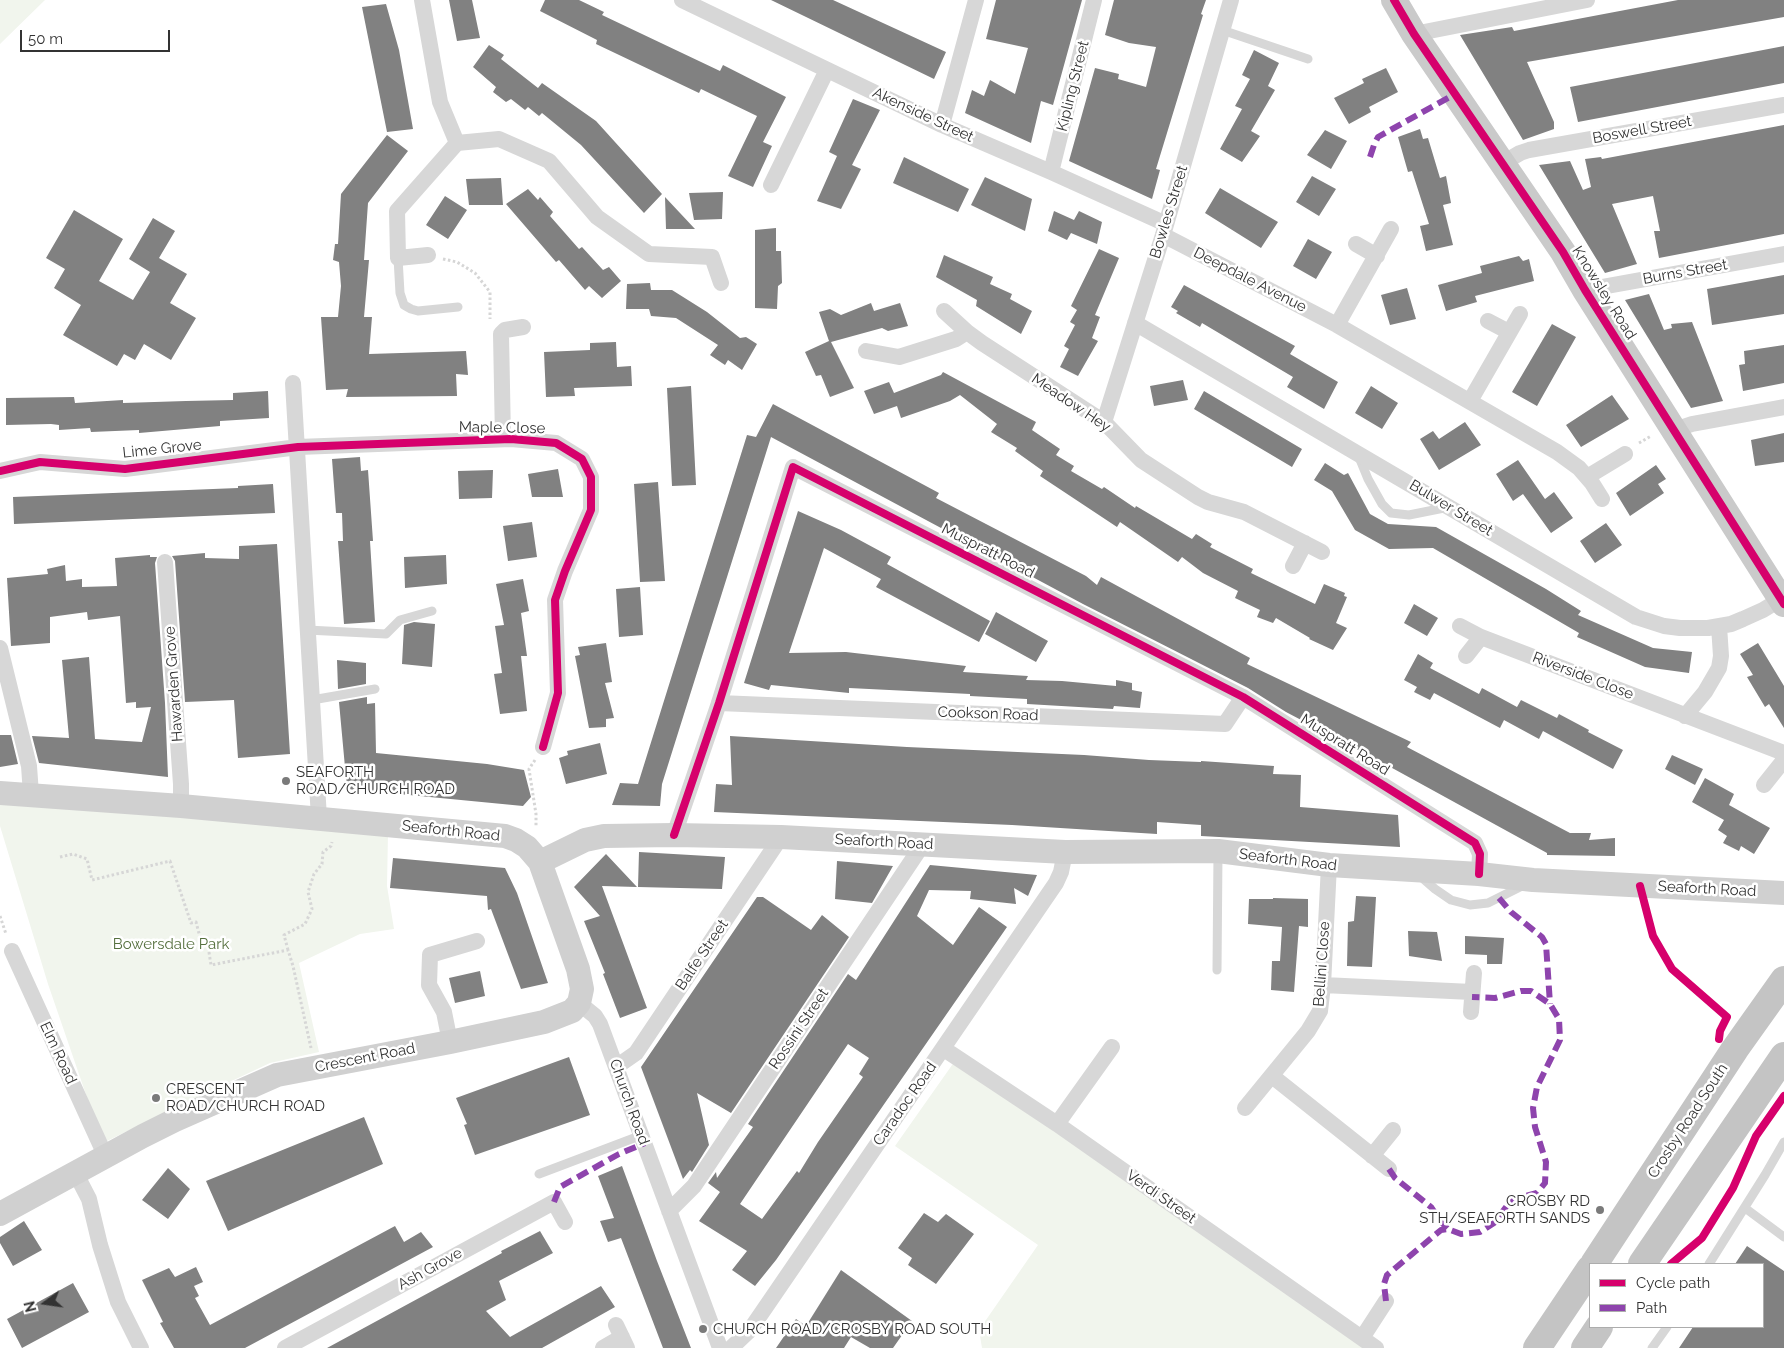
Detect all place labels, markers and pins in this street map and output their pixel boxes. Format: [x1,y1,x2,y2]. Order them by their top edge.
place label: SEAFORTH ROAD/CHURCH ROAD [296,763,455,798]
marker: SEAFORTH ROAD/CHURCH ROAD [280,775,292,787]
place label: CRESCENT ROAD/CHURCH ROAD [166,1080,325,1115]
marker: CRESCENT ROAD/CHURCH ROAD [150,1092,162,1104]
place label: CROSBY RD STH/SEAFORTH SANDS [1419,1192,1590,1227]
marker: CROSBY RD STH/SEAFORTH SANDS [1594,1204,1606,1216]
place label: CHURCH ROAD/CROSBY ROAD SOUTH [713,1320,991,1338]
marker: CHURCH ROAD/CROSBY ROAD SOUTH [697,1323,709,1335]

